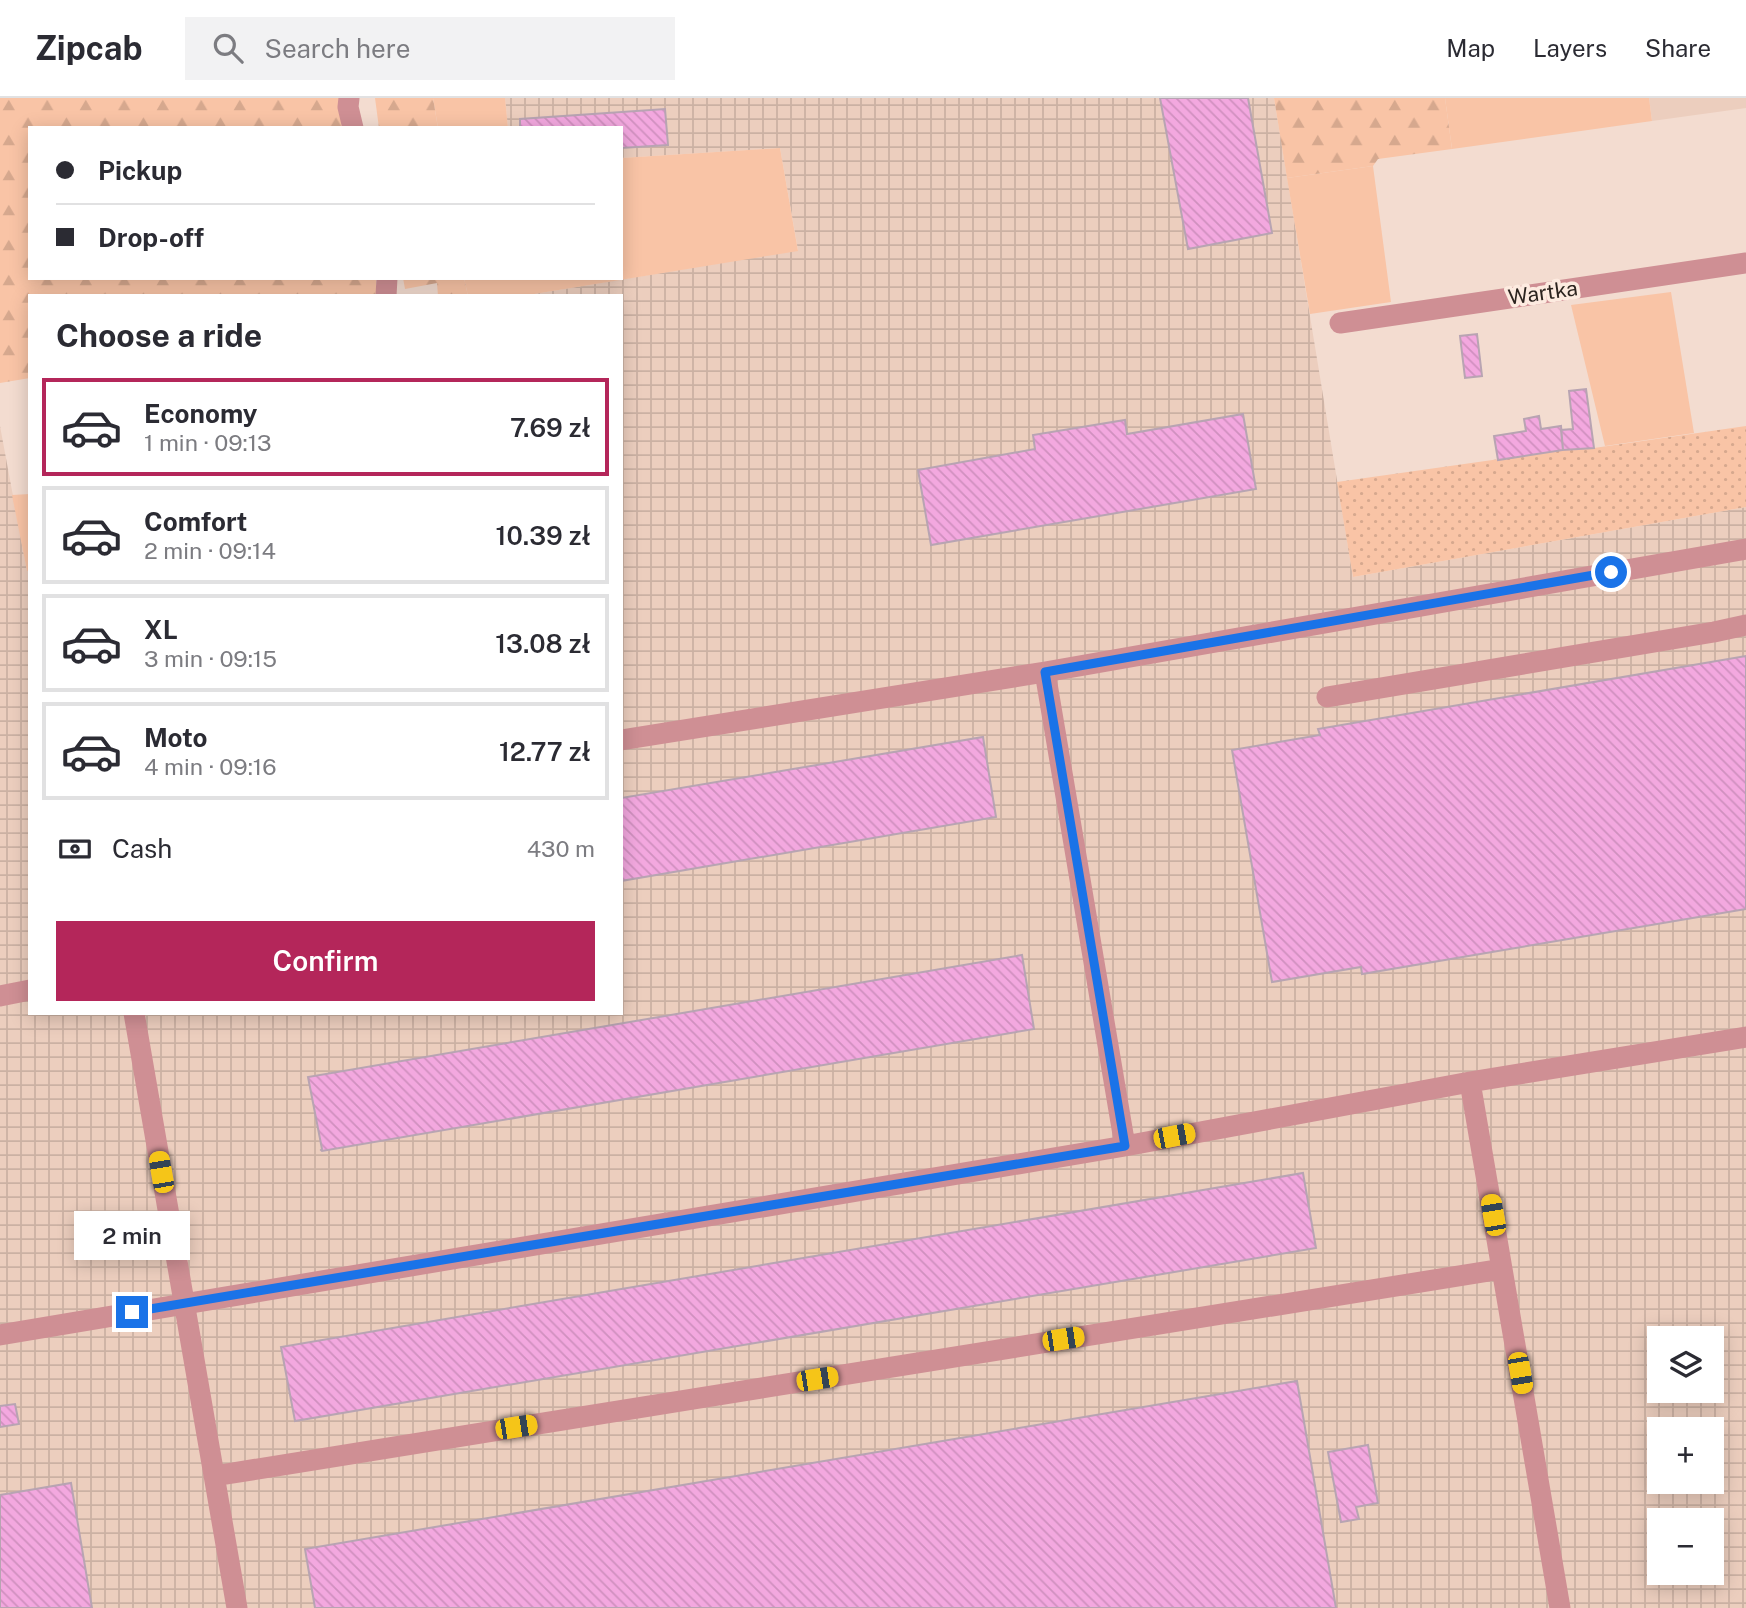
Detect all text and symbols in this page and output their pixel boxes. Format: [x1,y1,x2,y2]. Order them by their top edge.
search box [185,17,675,80]
text: Zipcab [35,29,143,67]
icon: search [209,29,247,67]
text: Search here [265,33,411,64]
text: Map [1446,34,1495,62]
text: Layers [1533,34,1607,62]
text: Share [1645,34,1711,62]
text: Pickup [98,155,182,186]
text: Drop-off [98,222,204,253]
street label: Wartka [1507,275,1579,310]
text: Choose a ride [56,317,262,354]
icon: car [60,396,123,459]
text: Economy [144,398,257,429]
text: 7.69 zł [510,412,591,443]
text: 1 min · 09:13 [144,429,272,456]
icon: car [60,504,123,567]
text: Comfort [144,506,247,537]
text: 10.39 zł [496,520,591,551]
text: 2 min · 09:14 [144,537,276,564]
route start [1595,556,1627,588]
icon: car [60,612,123,675]
text: XL [144,614,178,645]
text: 13.08 zł [495,628,591,659]
text: 3 min · 09:15 [144,645,277,672]
icon: car [60,720,123,783]
text: Moto [144,722,207,753]
text: 12.77 zł [499,736,591,767]
text: 4 min · 09:16 [144,753,277,780]
icon: cash [56,830,94,868]
text: Cash [112,833,172,864]
text: 430 m [527,835,595,862]
button: Confirm [56,921,595,1001]
car [1152,1122,1197,1150]
car [148,1149,175,1195]
car [1480,1192,1507,1238]
callout: 2 min [74,1210,190,1260]
text: 2 min [102,1222,162,1249]
route end [116,1296,148,1328]
car [1041,1325,1086,1353]
map controls [1647,1326,1724,1585]
button: layers [1647,1326,1724,1403]
car [1507,1350,1534,1396]
car [795,1365,840,1393]
car [494,1413,539,1441]
button: + [1647,1417,1724,1494]
button: − [1647,1508,1724,1585]

